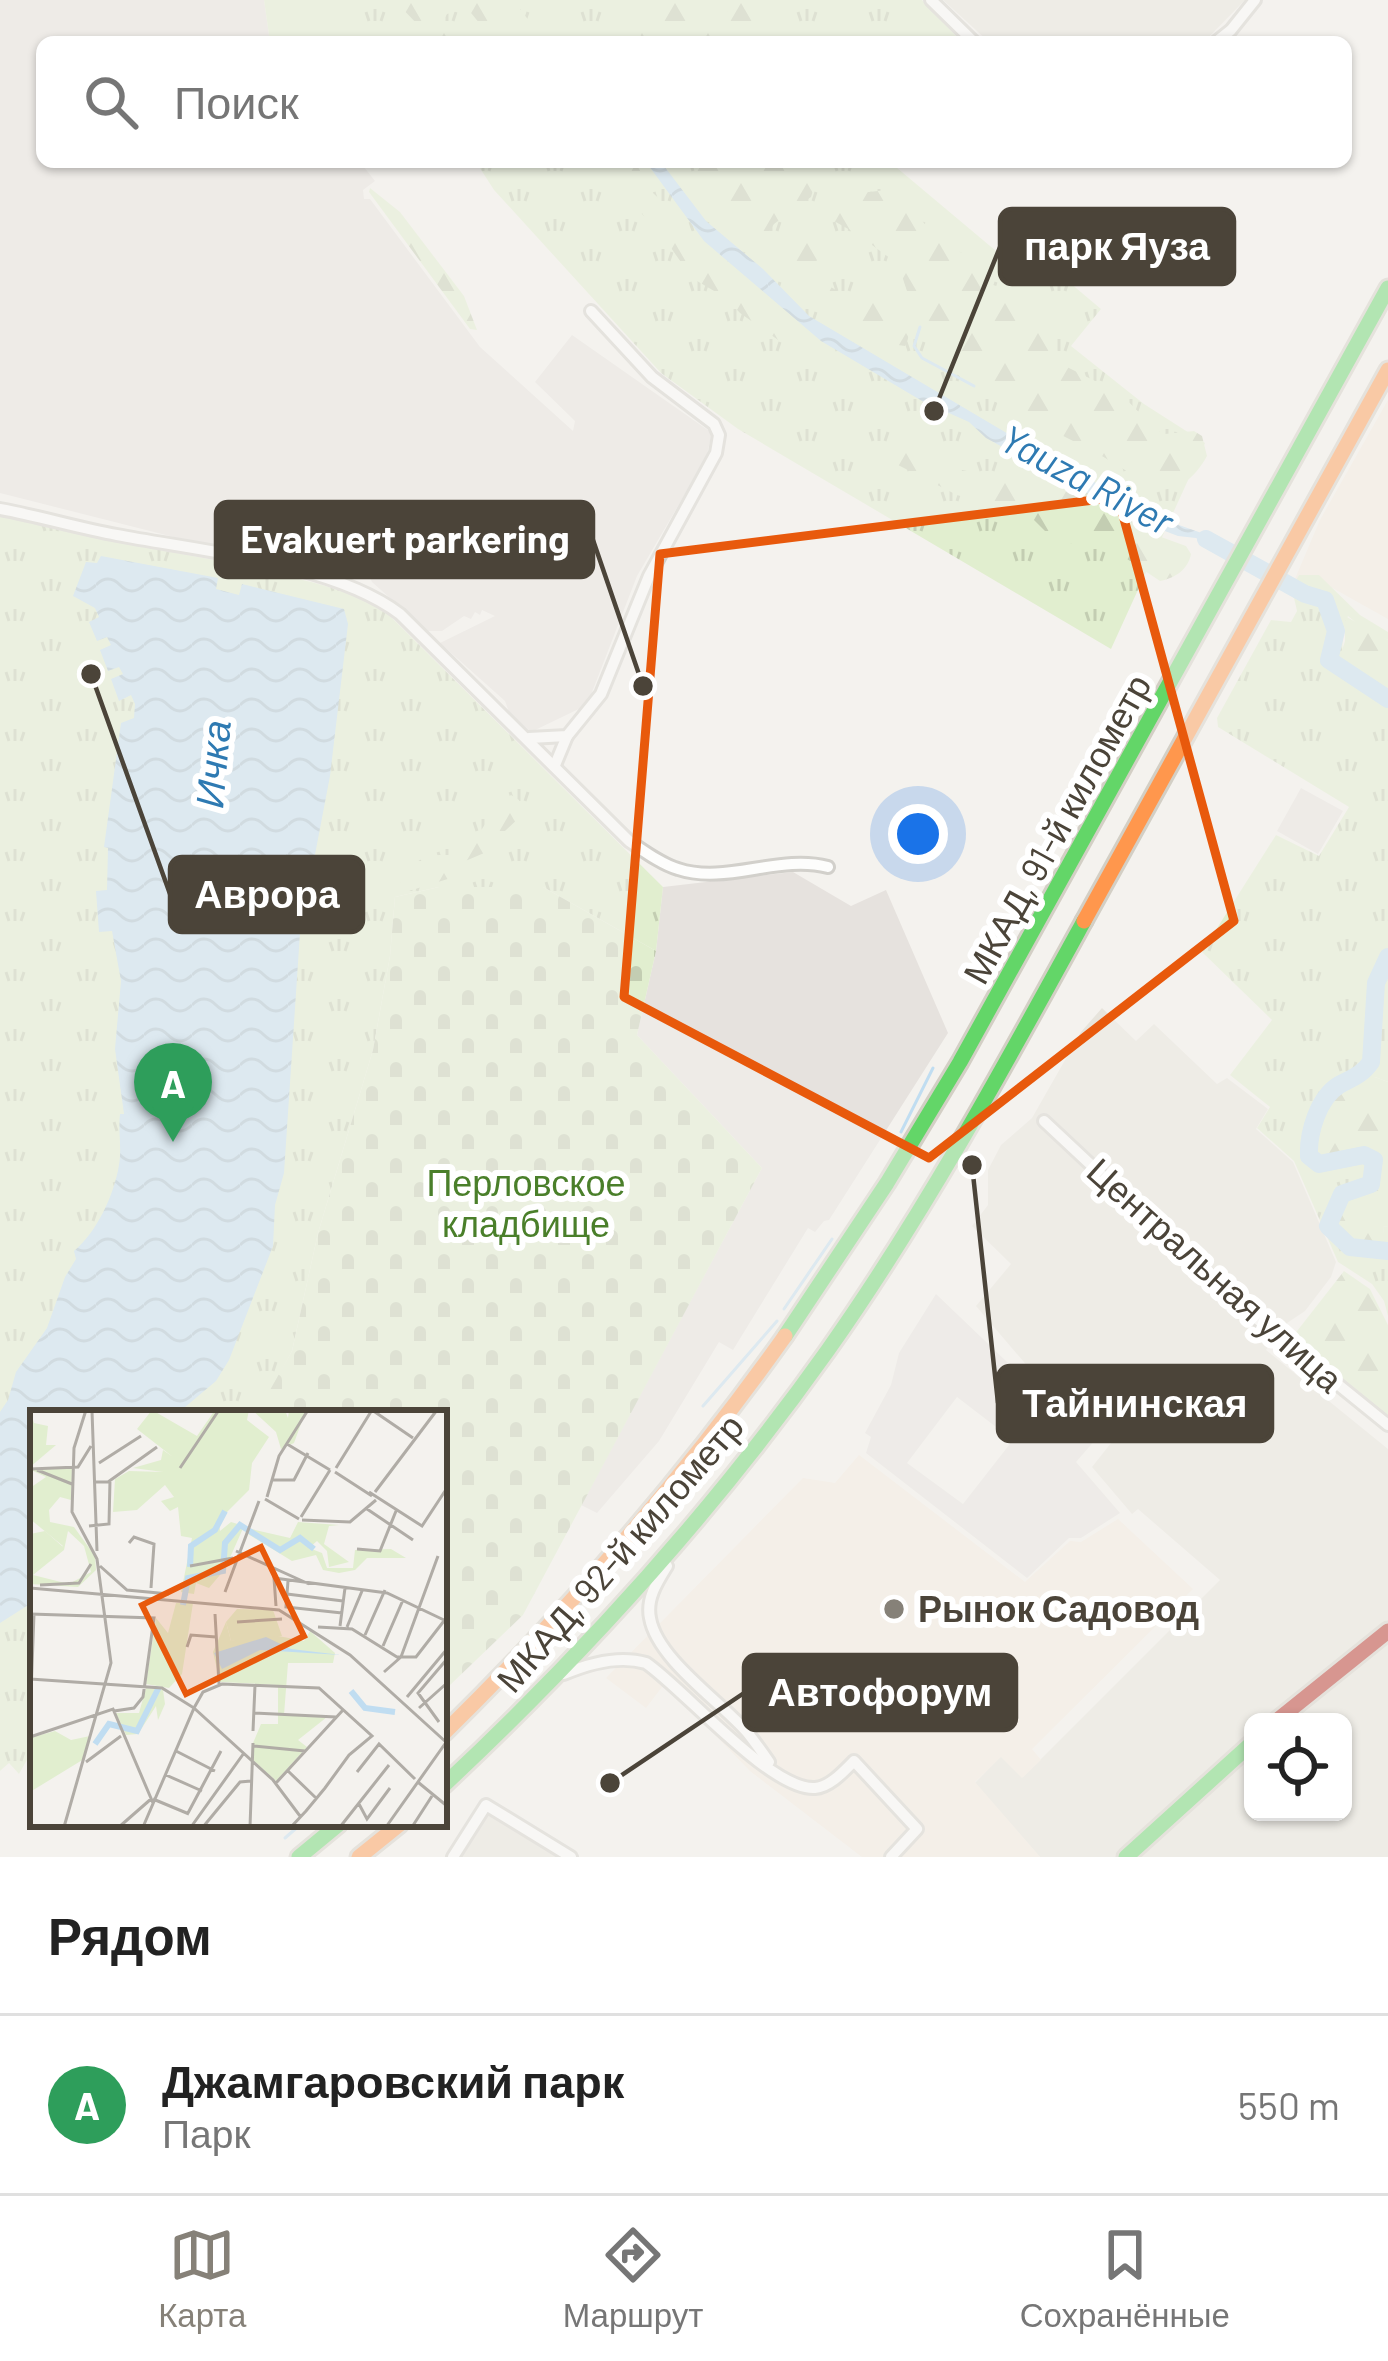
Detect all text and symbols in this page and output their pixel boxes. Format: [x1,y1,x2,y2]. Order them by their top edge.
search box [36,36,1352,168]
icon: search [78,69,144,135]
text: Поиск [174,74,299,128]
callout: парк Яуза [1000,209,1234,284]
text: парк Яуза [1024,221,1210,268]
water label: Yauza River [993,414,1183,544]
callout: Evakuert parkering [216,502,593,577]
text: Evakuert parkering [240,514,570,561]
street label: МКАД, 91-й километр [953,666,1159,991]
water label: Ичка [184,718,239,810]
your location [888,804,948,864]
callout: Аврора [170,857,363,932]
text: Аврора [194,869,340,916]
pin: A [134,1043,212,1142]
street label: Центральная улица [1079,1148,1353,1401]
park label: Перловское кладбище [426,1160,626,1245]
callout: Тайнинская [998,1366,1272,1441]
text: Тайнинская [1022,1378,1248,1425]
street label: МКАД, 92-й километр [486,1404,752,1700]
inset map [30,1410,447,1827]
place label: Рынок Садовод [918,1586,1199,1630]
marker: Рынок Садовод [881,1596,907,1622]
callout: Автофорум [744,1655,1016,1730]
text: Автофорум [768,1667,992,1714]
map controls [1244,1713,1352,1821]
button: locate [1244,1713,1352,1821]
text: Рядом [48,1904,212,1965]
text: Джамгаровский парк [162,2053,624,2107]
text: A [74,2081,100,2128]
text: 550 m [1238,2081,1340,2128]
text: Парк [162,2109,250,2156]
tab: Карта [158,2222,246,2335]
tab: Маршрут [563,2222,703,2335]
tab: Сохранённые [1020,2222,1230,2335]

